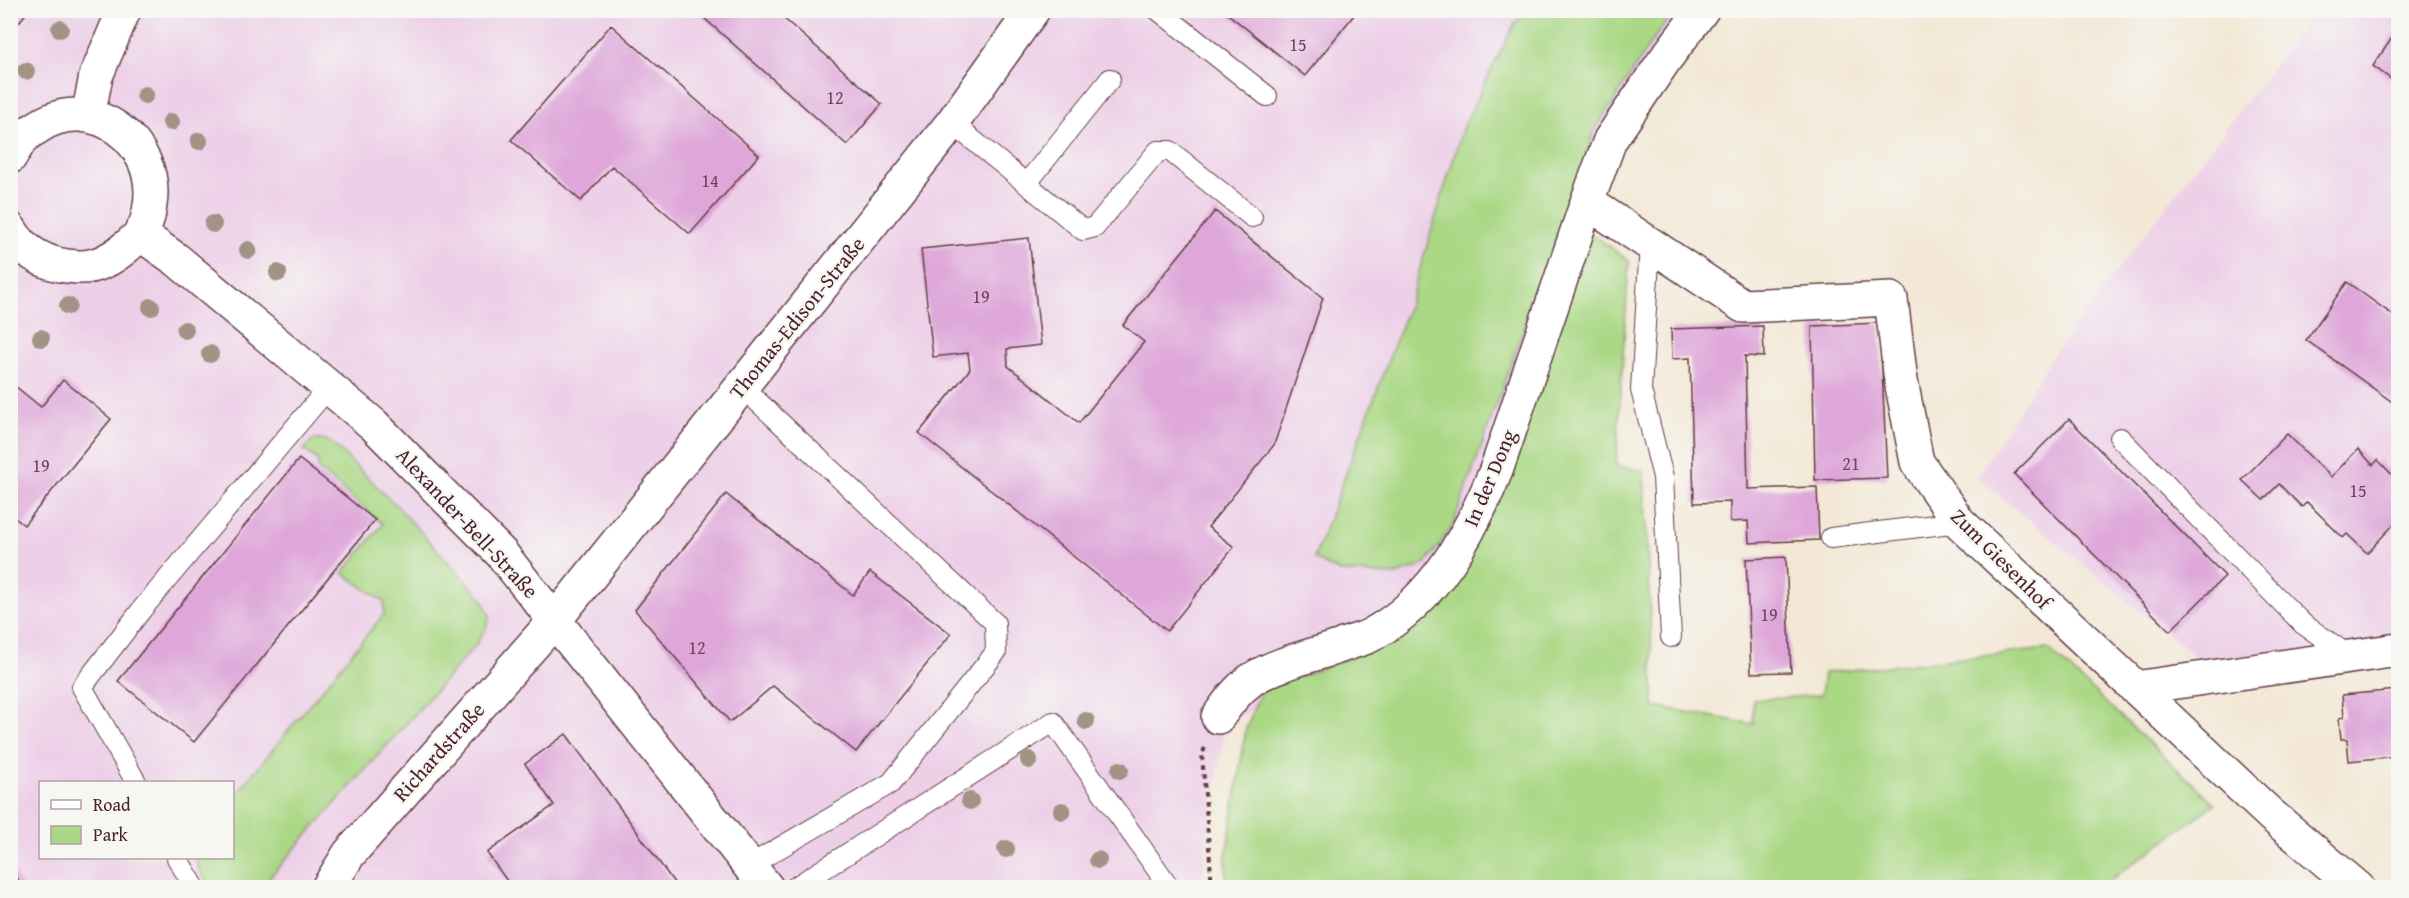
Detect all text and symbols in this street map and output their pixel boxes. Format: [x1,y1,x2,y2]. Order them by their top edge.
house number: 15 [1289,31,1307,58]
house number: 12 [826,84,844,111]
house number: 14 [701,167,719,194]
street label: Thomas-Edison-Straße [721,230,872,406]
house number: 19 [972,283,990,310]
street label: In der Dong [1455,424,1524,531]
street label: Alexander-Bell-Straße [389,440,546,605]
house number: 21 [1842,450,1860,477]
house number: 19 [32,452,50,479]
house number: 15 [2349,477,2367,504]
street label: Zum Giesenhof [1944,501,2060,618]
house number: 19 [1760,601,1778,628]
house number: 12 [688,634,706,661]
street label: Richardstraße [385,695,492,808]
legend [39,781,234,859]
text: Road [93,791,131,818]
text: Park [93,821,129,848]

